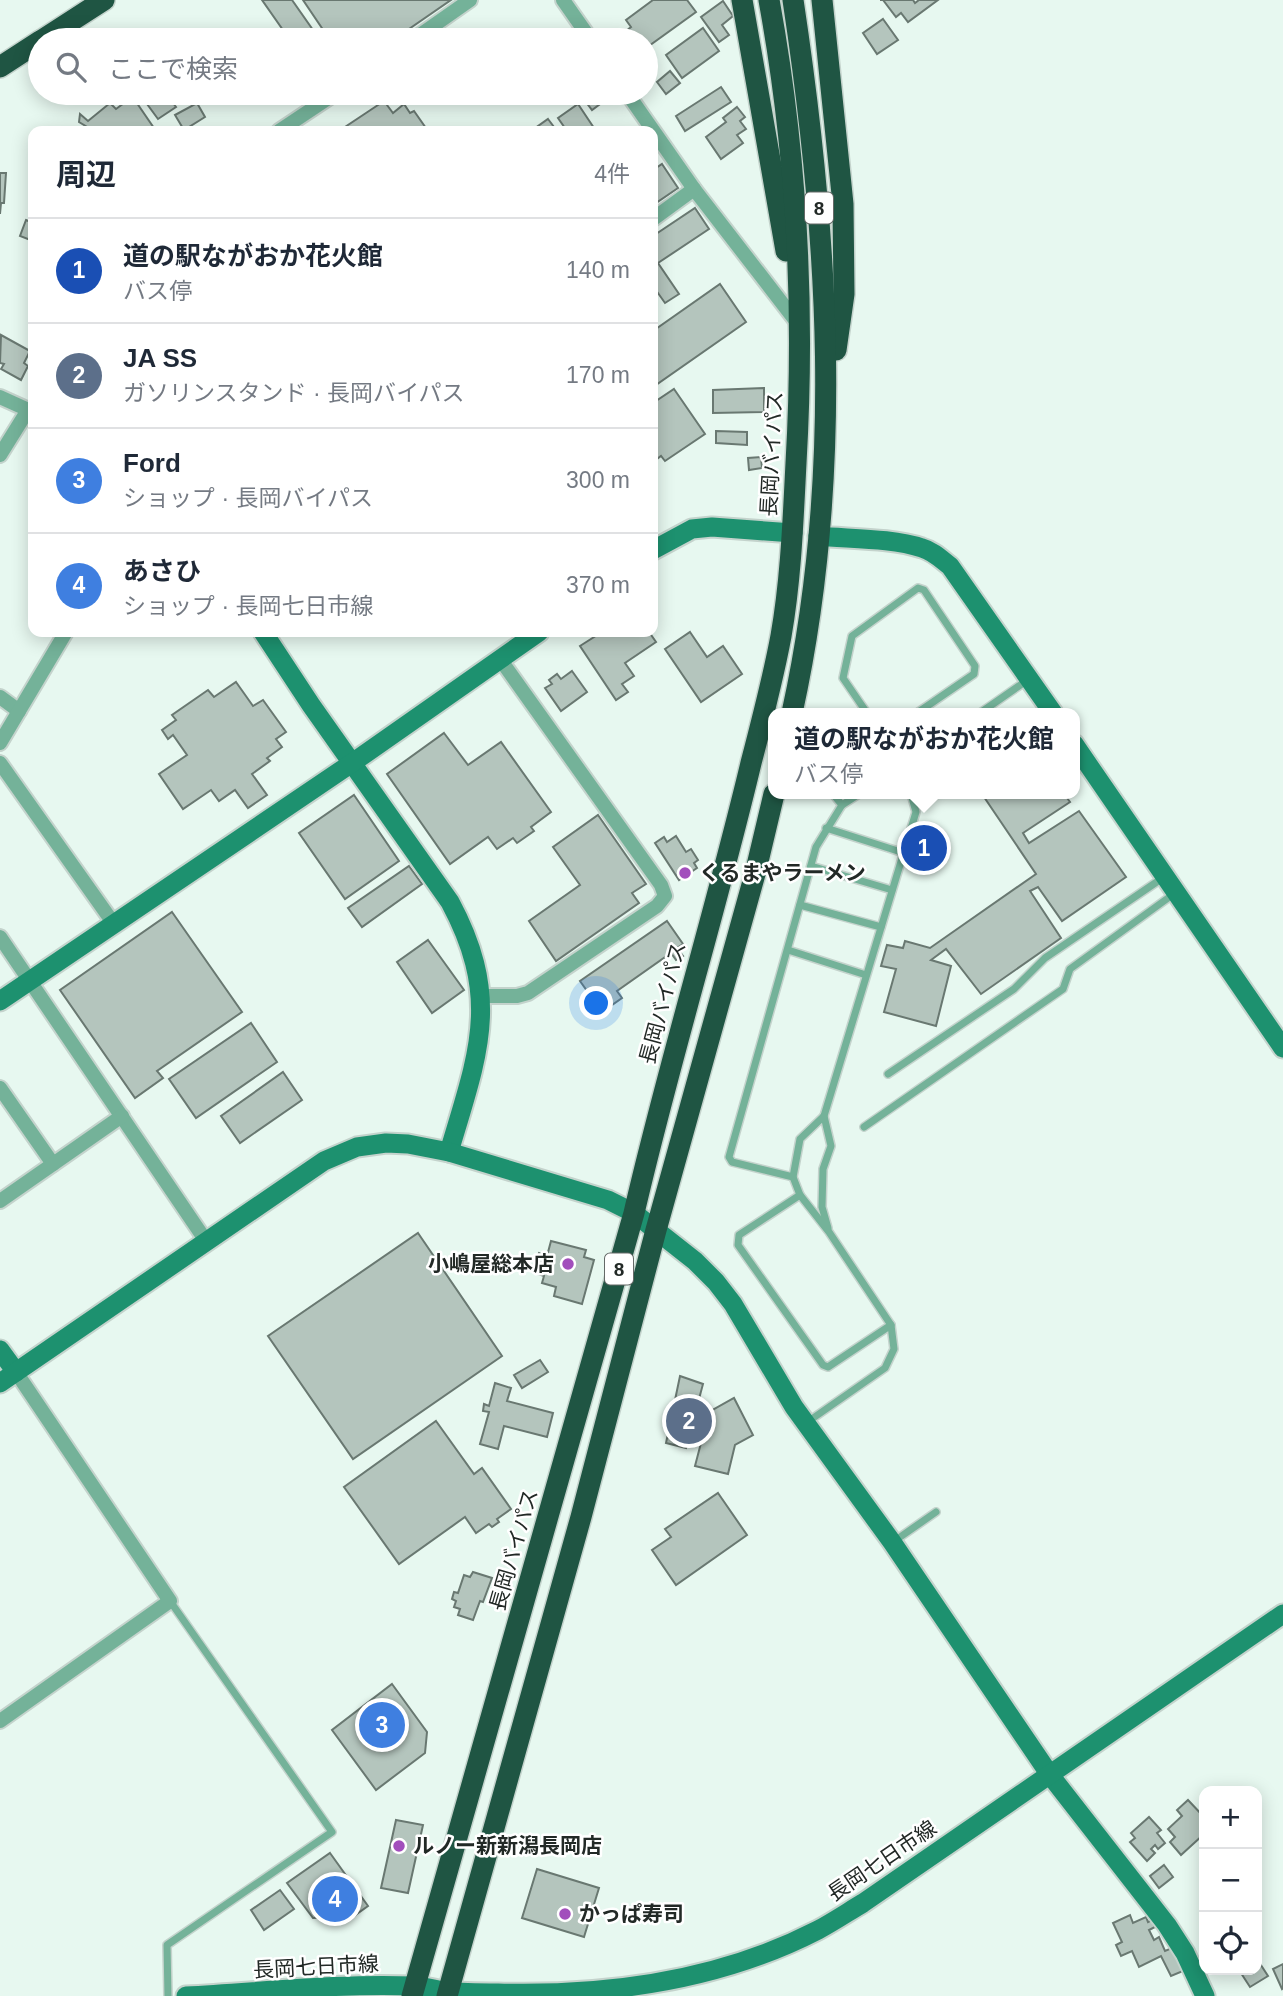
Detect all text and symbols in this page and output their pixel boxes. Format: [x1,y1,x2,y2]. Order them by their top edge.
search box [28,28,658,105]
icon: search [52,48,90,86]
text: ここで検索 [108,54,238,84]
text: 周辺 [56,158,116,191]
text: 4件 [594,161,630,187]
road number: 8 [805,192,833,224]
text: 道の駅ながおか花火館 [123,241,383,271]
text: 1 [73,257,85,283]
text: 140 m [566,257,630,283]
text: バス停 [123,278,192,304]
text: JA SS [123,343,197,373]
text: 2 [73,362,85,388]
text: 170 m [566,362,630,388]
text: ガソリンスタンド · 長岡バイパス [123,380,465,406]
street label: 長岡バイパス [757,391,786,517]
text: Ford [123,448,181,478]
text: 3 [73,467,85,493]
text: 300 m [566,467,630,493]
text: ショップ · 長岡バイパス [123,485,373,511]
text: あさひ [123,556,201,586]
text: 4 [73,572,85,598]
text: 370 m [566,572,630,598]
text: ショップ · 長岡七日市線 [123,593,373,619]
popup [768,708,1080,799]
text: 道の駅ながおか花火館 [794,724,1054,754]
text: バス停 [794,761,863,787]
pin: 1 [901,822,947,874]
place label: くるまやラーメン [699,861,866,884]
marker: くるまやラーメン [677,865,693,881]
street label: 長岡バイパス [635,939,690,1067]
your location [579,986,613,1020]
place label: 小嶋屋総本店 [428,1252,554,1275]
road number: 8 [605,1254,633,1284]
marker: 小嶋屋総本店 [560,1256,576,1272]
pin: 2 [666,1395,712,1447]
street label: 長岡バイパス [485,1486,542,1613]
pin: 3 [359,1699,405,1751]
map controls [1199,1786,1262,1975]
button: + [1199,1786,1262,1849]
street label: 長岡七日市線 [823,1816,940,1905]
place label: ルノー新新潟長岡店 [413,1834,602,1857]
marker: ルノー新新潟長岡店 [391,1838,407,1854]
button: − [1199,1849,1262,1912]
pin: 4 [312,1873,358,1925]
place label: かっぱ寿司 [579,1902,684,1925]
marker: かっぱ寿司 [557,1906,573,1922]
button: locate [1199,1912,1262,1975]
street label: 長岡七日市線 [252,1952,379,1981]

